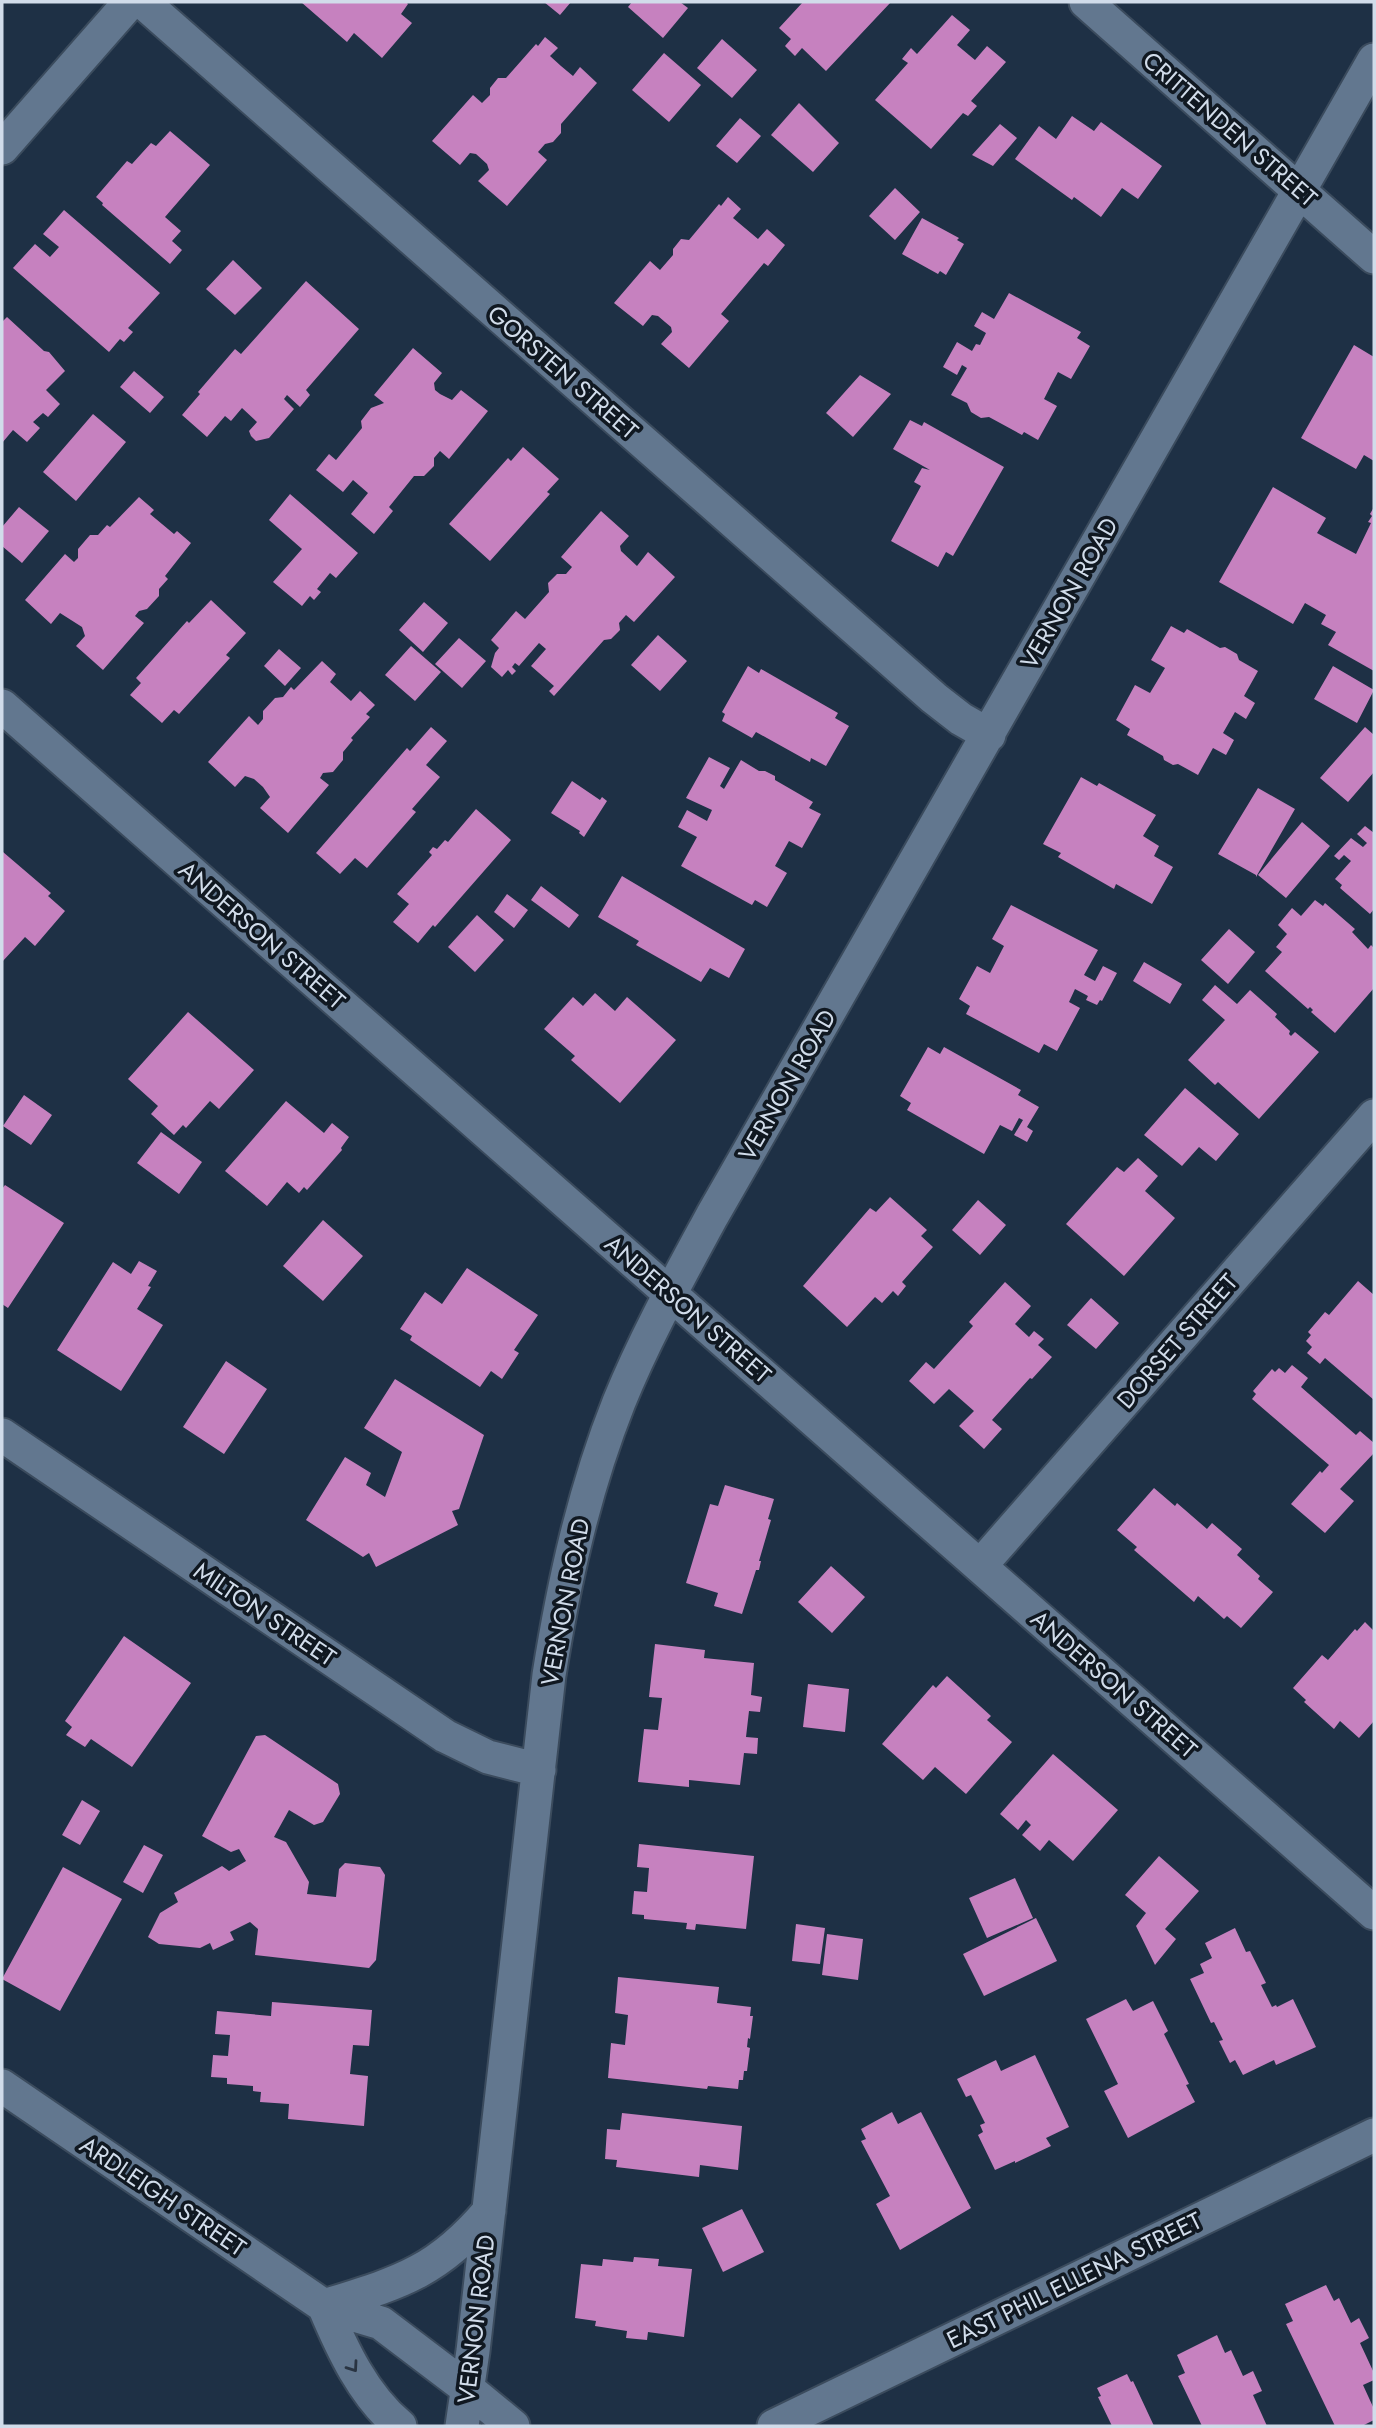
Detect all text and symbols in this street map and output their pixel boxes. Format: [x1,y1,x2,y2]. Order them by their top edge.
street label: CRITTENDEN STREET [1135,43,1325,215]
street label: GORSTEN STREET [480,297,646,447]
street label: VERNON ROAD [1011,511,1127,675]
street label: ANDERSON STREET [171,853,353,1017]
street label: VERNON ROAD [729,1003,845,1167]
street label: ANDERSON STREET [597,1227,779,1391]
street label: DORSET STREET [1108,1266,1246,1416]
street label: VERNON ROAD [532,1515,598,1689]
street label: MILTON STREET [187,1554,343,1674]
street label: ANDERSON STREET [1023,1602,1205,1766]
street label: ARDLEIGH STREET [73,2127,253,2265]
street label: EAST PHIL ELLENA STREET [941,2203,1207,2357]
street label: VERNON ROAD [448,2233,504,2405]
one-way arrow [345,2360,358,2373]

